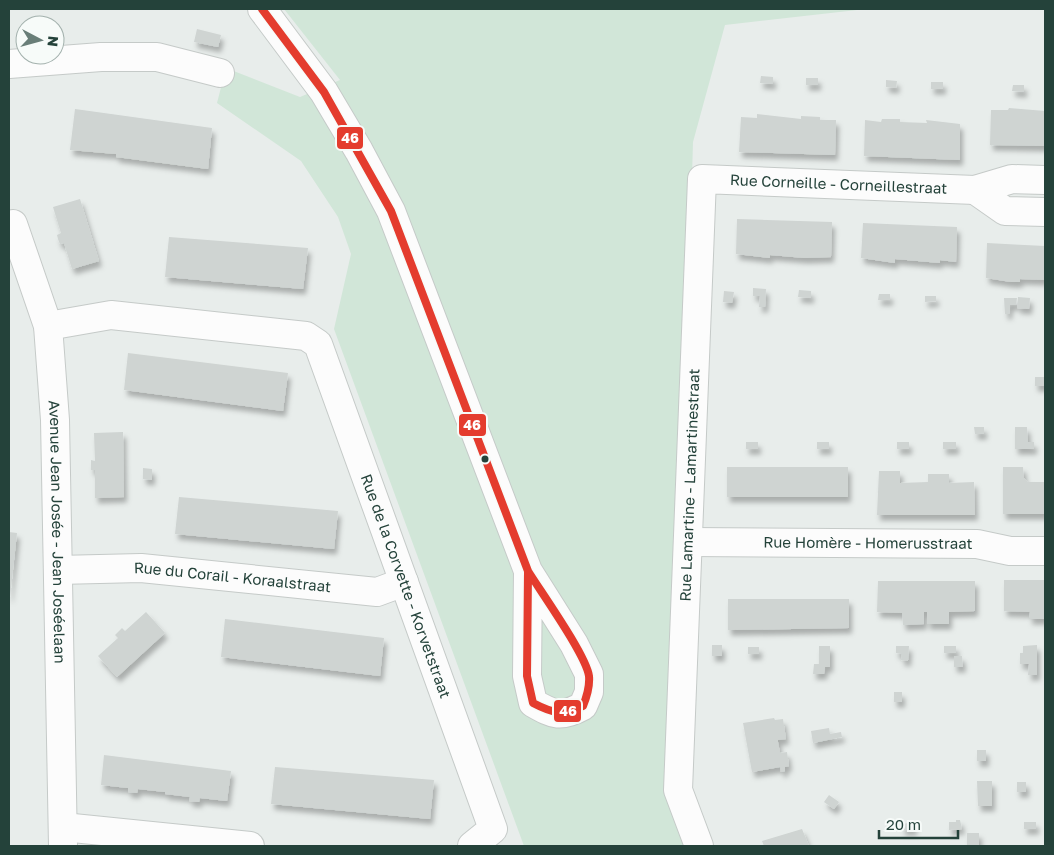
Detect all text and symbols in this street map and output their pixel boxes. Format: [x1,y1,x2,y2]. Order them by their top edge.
north arrow [15,15,65,65]
text: N [44,35,62,48]
line badge: 46 [336,126,364,150]
text: 46 [341,129,359,146]
street label: Rue Corneille - Corneillestraat [730,170,948,197]
street label: Rue Lamartine - Lamartinestraat [675,368,703,602]
street label: Avenue Jean Josée - Jean Joséelaan [46,399,70,664]
line badge: 46 [458,413,487,437]
text: 46 [463,416,481,433]
unlabelled marker [480,454,490,464]
street label: Rue de la Corvette - Korvetstraat [358,471,455,700]
street label: Rue Homère - Homerusstraat [763,533,973,552]
street label: Rue du Corail - Koraalstraat [134,558,332,595]
line badge: 46 [553,699,582,723]
text: 46 [559,702,577,719]
scale bar [879,808,958,840]
text: 20 m [886,815,921,833]

